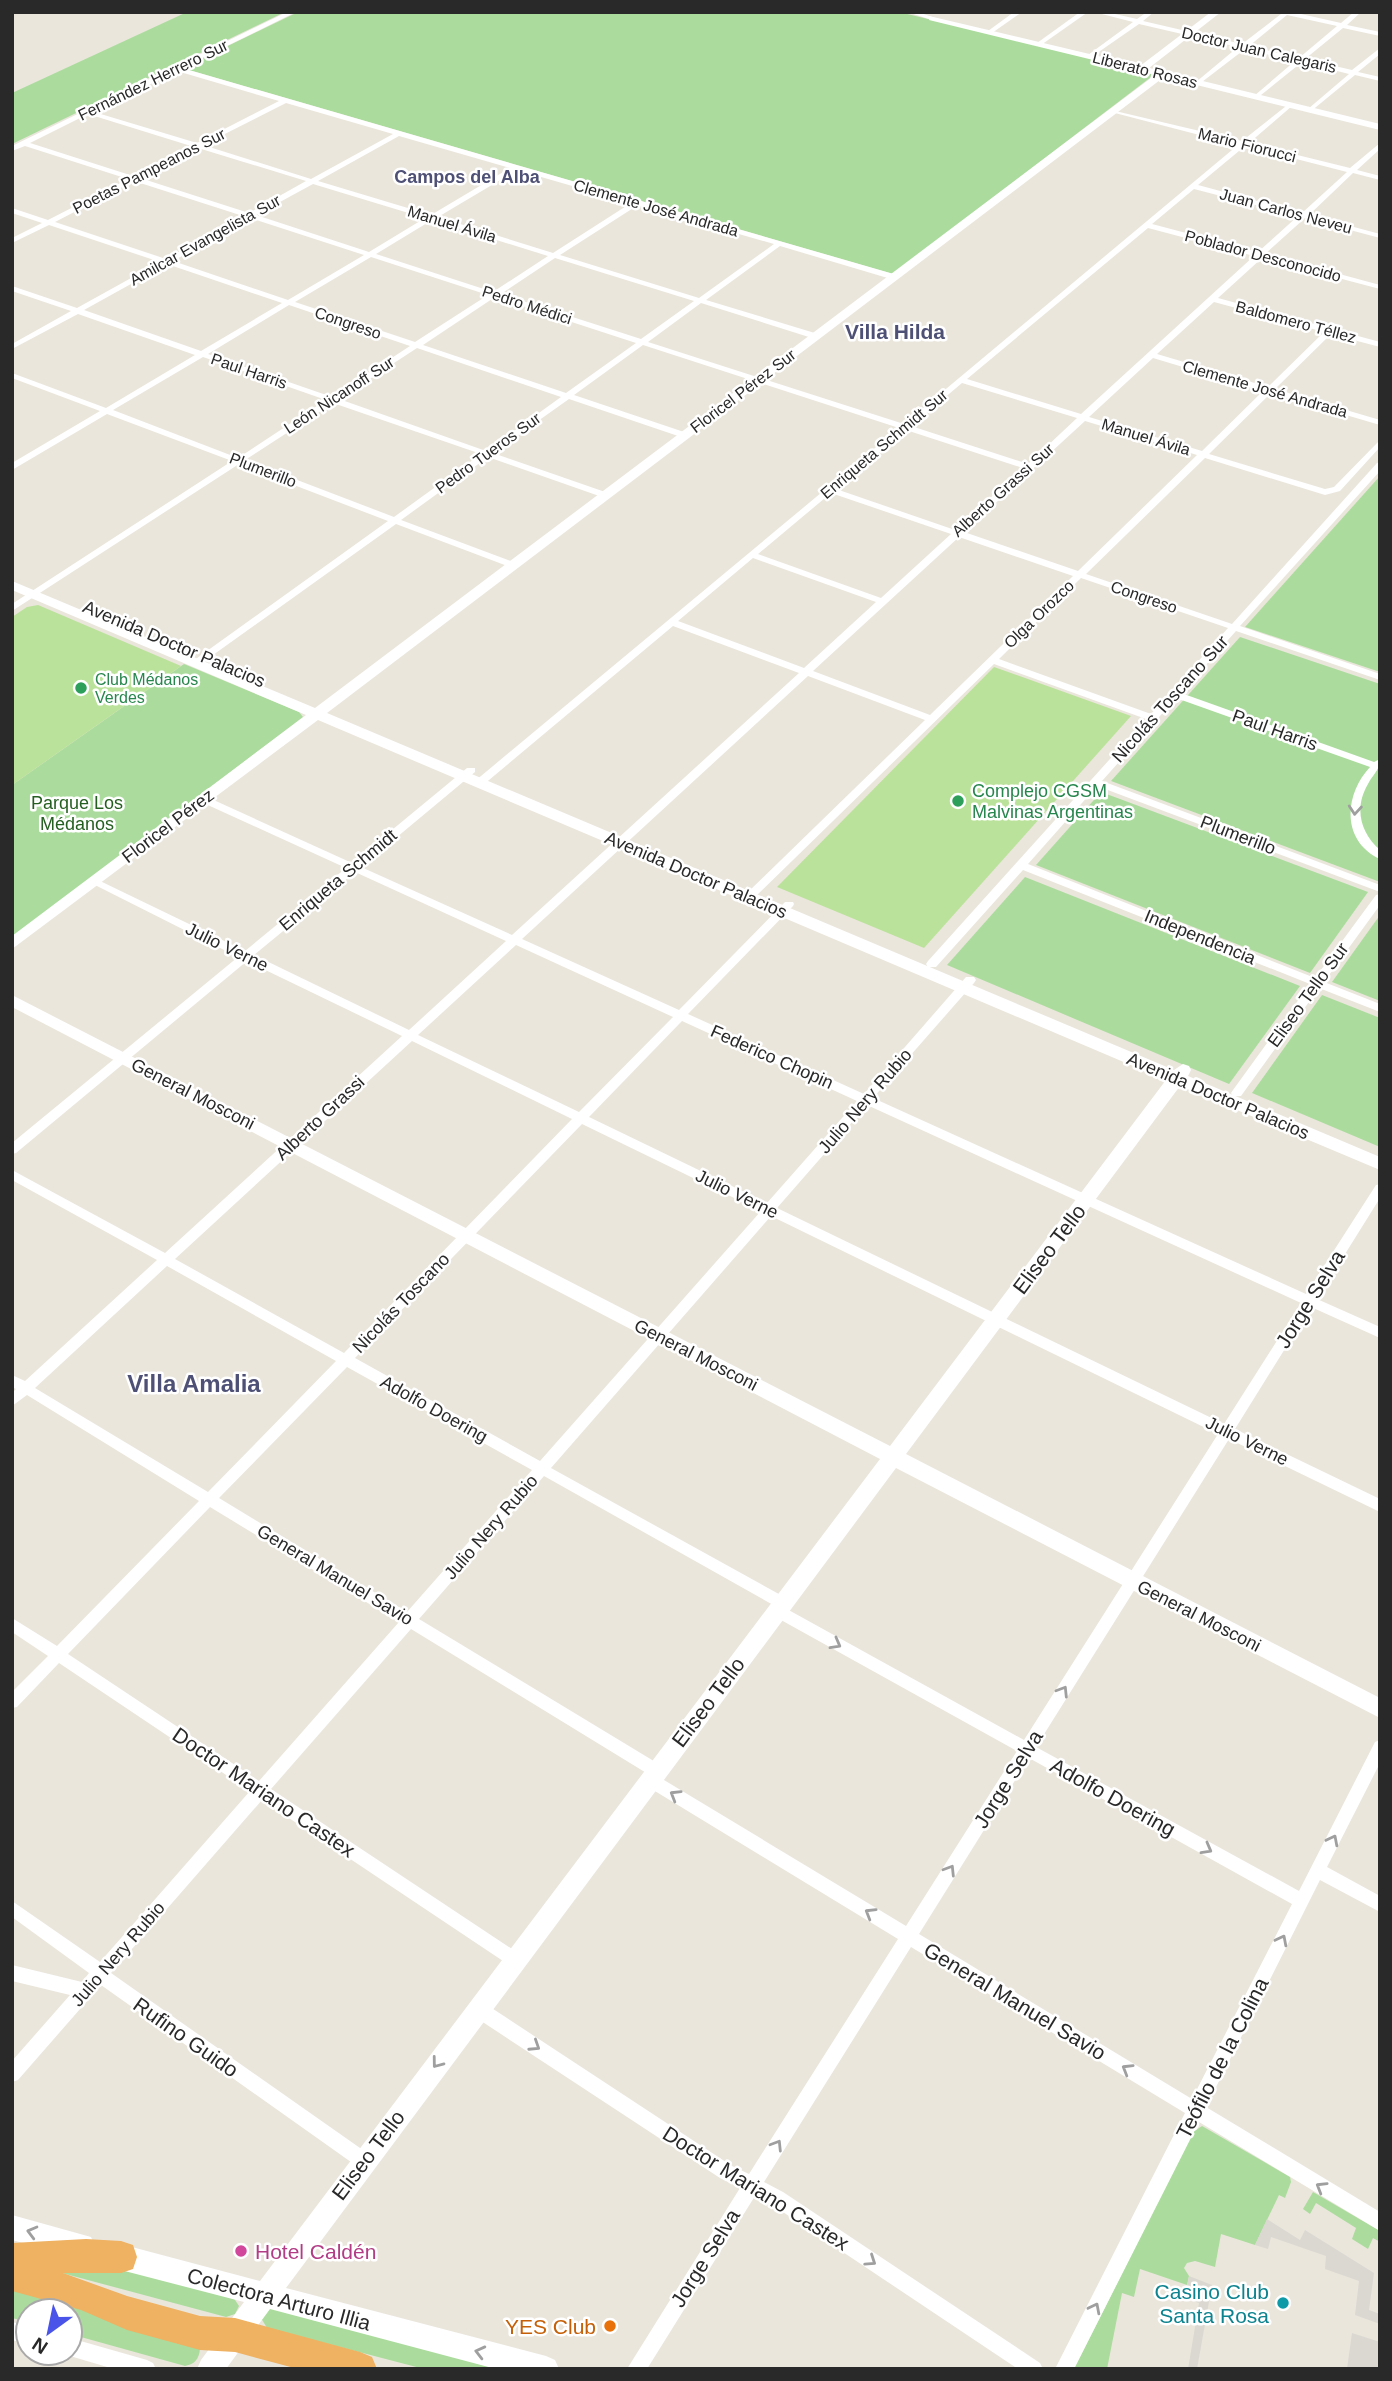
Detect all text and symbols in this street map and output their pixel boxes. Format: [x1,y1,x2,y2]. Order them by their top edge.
street label: Doctor Juan Calegaris [1180,24,1338,76]
street label: Fernández Herrero Sur [75,36,231,124]
street label: Liberato Rosas [1091,49,1199,91]
street label: Poetas Pampeanos Sur [70,125,229,217]
street label: Mario Fiorucci [1196,125,1298,165]
district label: Campos del Alba [394,167,541,187]
street label: Clemente José Andrada [572,176,741,240]
street label: Juan Carlos Neveu [1218,185,1354,237]
street label: Amilcar Evangelista Sur [127,191,284,289]
street label: Manuel Ávila [406,202,499,246]
street label: Poblador Desconocido [1183,227,1343,285]
street label: Pedro Médici [480,282,574,328]
street label: Baldomero Téllez [1234,298,1358,346]
street label: Congreso [312,304,384,342]
district label: Villa Hilda [845,320,945,343]
street label: Floricel Pérez Sur [687,346,799,436]
street label: Paul Harris [209,350,289,392]
street label: León Nicanoff Sur [281,353,398,437]
street label: Clemente José Andrada [1181,357,1350,421]
street label: Enriqueta Schmidt Sur [817,386,951,502]
street label: Pedro Tueros Sur [432,409,544,497]
street label: Manuel Ávila [1100,415,1193,459]
street label: Alberto Grassi Sur [949,440,1058,540]
street label: Plumerillo [227,449,299,491]
street label: Olga Orozco [1001,577,1077,651]
street label: Congreso [1108,578,1180,616]
street label: Avenida Doctor Palacios [80,597,268,691]
street label: Nicolás Toscano Sur [1108,631,1232,767]
place label: Club Médanos Verdes [95,671,198,706]
marker: Club Médanos Verdes [73,680,89,696]
street label: Paul Harris [1230,705,1320,755]
place label: Complejo CGSM Malvinas Argentinas [972,781,1133,822]
street label: Floricel Pérez [118,785,218,867]
park label: Parque Los Médanos [31,793,123,834]
marker: Complejo CGSM Malvinas Argentinas [950,793,966,809]
one-way arrow [1348,805,1363,816]
street label: Plumerillo [1198,812,1278,858]
street label: Enriqueta Schmidt [275,825,401,935]
street label: Avenida Doctor Palacios [602,828,790,922]
street label: Independencia [1141,906,1259,969]
street label: Julio Verne [183,918,271,976]
street label: Eliseo Tello Sur [1264,939,1352,1051]
street label: Federico Chopin [708,1021,836,1093]
street label: Julio Nery Rubio [814,1045,916,1157]
street label: Avenida Doctor Palacios [1124,1049,1312,1143]
street label: General Mosconi [128,1054,258,1134]
street label: Alberto Grassi [271,1072,369,1164]
street label: Julio Verne [693,1165,781,1223]
street label: Eliseo Tello [1008,1200,1090,1298]
street label: Jorge Selva [1271,1246,1349,1352]
street label: Nicolás Toscano [348,1249,454,1357]
street label: General Mosconi [631,1315,761,1395]
district label: Villa Amalia [127,1370,261,1397]
street label: Adolfo Doering [377,1371,491,1447]
street label: Julio Verne [1203,1412,1291,1470]
street label: Julio Nery Rubio [440,1471,542,1583]
street label: General Manuel Savio [254,1521,416,1629]
street label: General Mosconi [1134,1576,1264,1656]
one-way arrow [829,1636,842,1649]
street label: Eliseo Tello [667,1653,749,1751]
one-way arrow [1054,1686,1067,1699]
street label: Doctor Mariano Castex [169,1722,360,1862]
street label: Jorge Selva [969,1726,1047,1832]
street label: Adolfo Doering [1047,1753,1179,1841]
one-way arrow [669,1790,682,1803]
one-way arrow [1324,1835,1338,1847]
one-way arrow [1200,1841,1212,1854]
one-way arrow [942,1865,955,1878]
street label: Julio Nery Rubio [67,1898,169,2010]
one-way arrow [864,1908,877,1921]
one-way arrow [1273,1935,1287,1947]
street label: General Manuel Savio [920,1938,1110,2064]
street label: Teófilo de la Colina [1171,1973,1273,2142]
street label: Rufino Guido [129,1992,243,2082]
one-way arrow [527,2038,540,2050]
one-way arrow [433,2055,446,2068]
one-way arrow [1121,2064,1134,2077]
street label: Eliseo Tello [327,2106,409,2204]
street label: Doctor Mariano Castex [659,2121,854,2255]
one-way arrow [768,2140,781,2153]
one-way arrow [1316,2182,1329,2195]
street label: Jorge Selva [666,2205,744,2311]
one-way arrow [26,2226,38,2241]
place label: Hotel Caldén [255,2240,376,2263]
marker: Hotel Caldén [233,2243,249,2259]
one-way arrow [863,2253,876,2265]
street label: Colectora Arturo Illia [185,2263,374,2335]
place label: Casino Club Santa Rosa [1155,2280,1269,2327]
marker: Casino Club Santa Rosa [1275,2295,1291,2311]
north arrow [14,2297,84,2367]
one-way arrow [1086,2303,1100,2315]
place label: YES Club [505,2315,596,2338]
marker: YES Club [602,2318,618,2334]
text: N [29,2333,51,2358]
one-way arrow [474,2346,486,2360]

